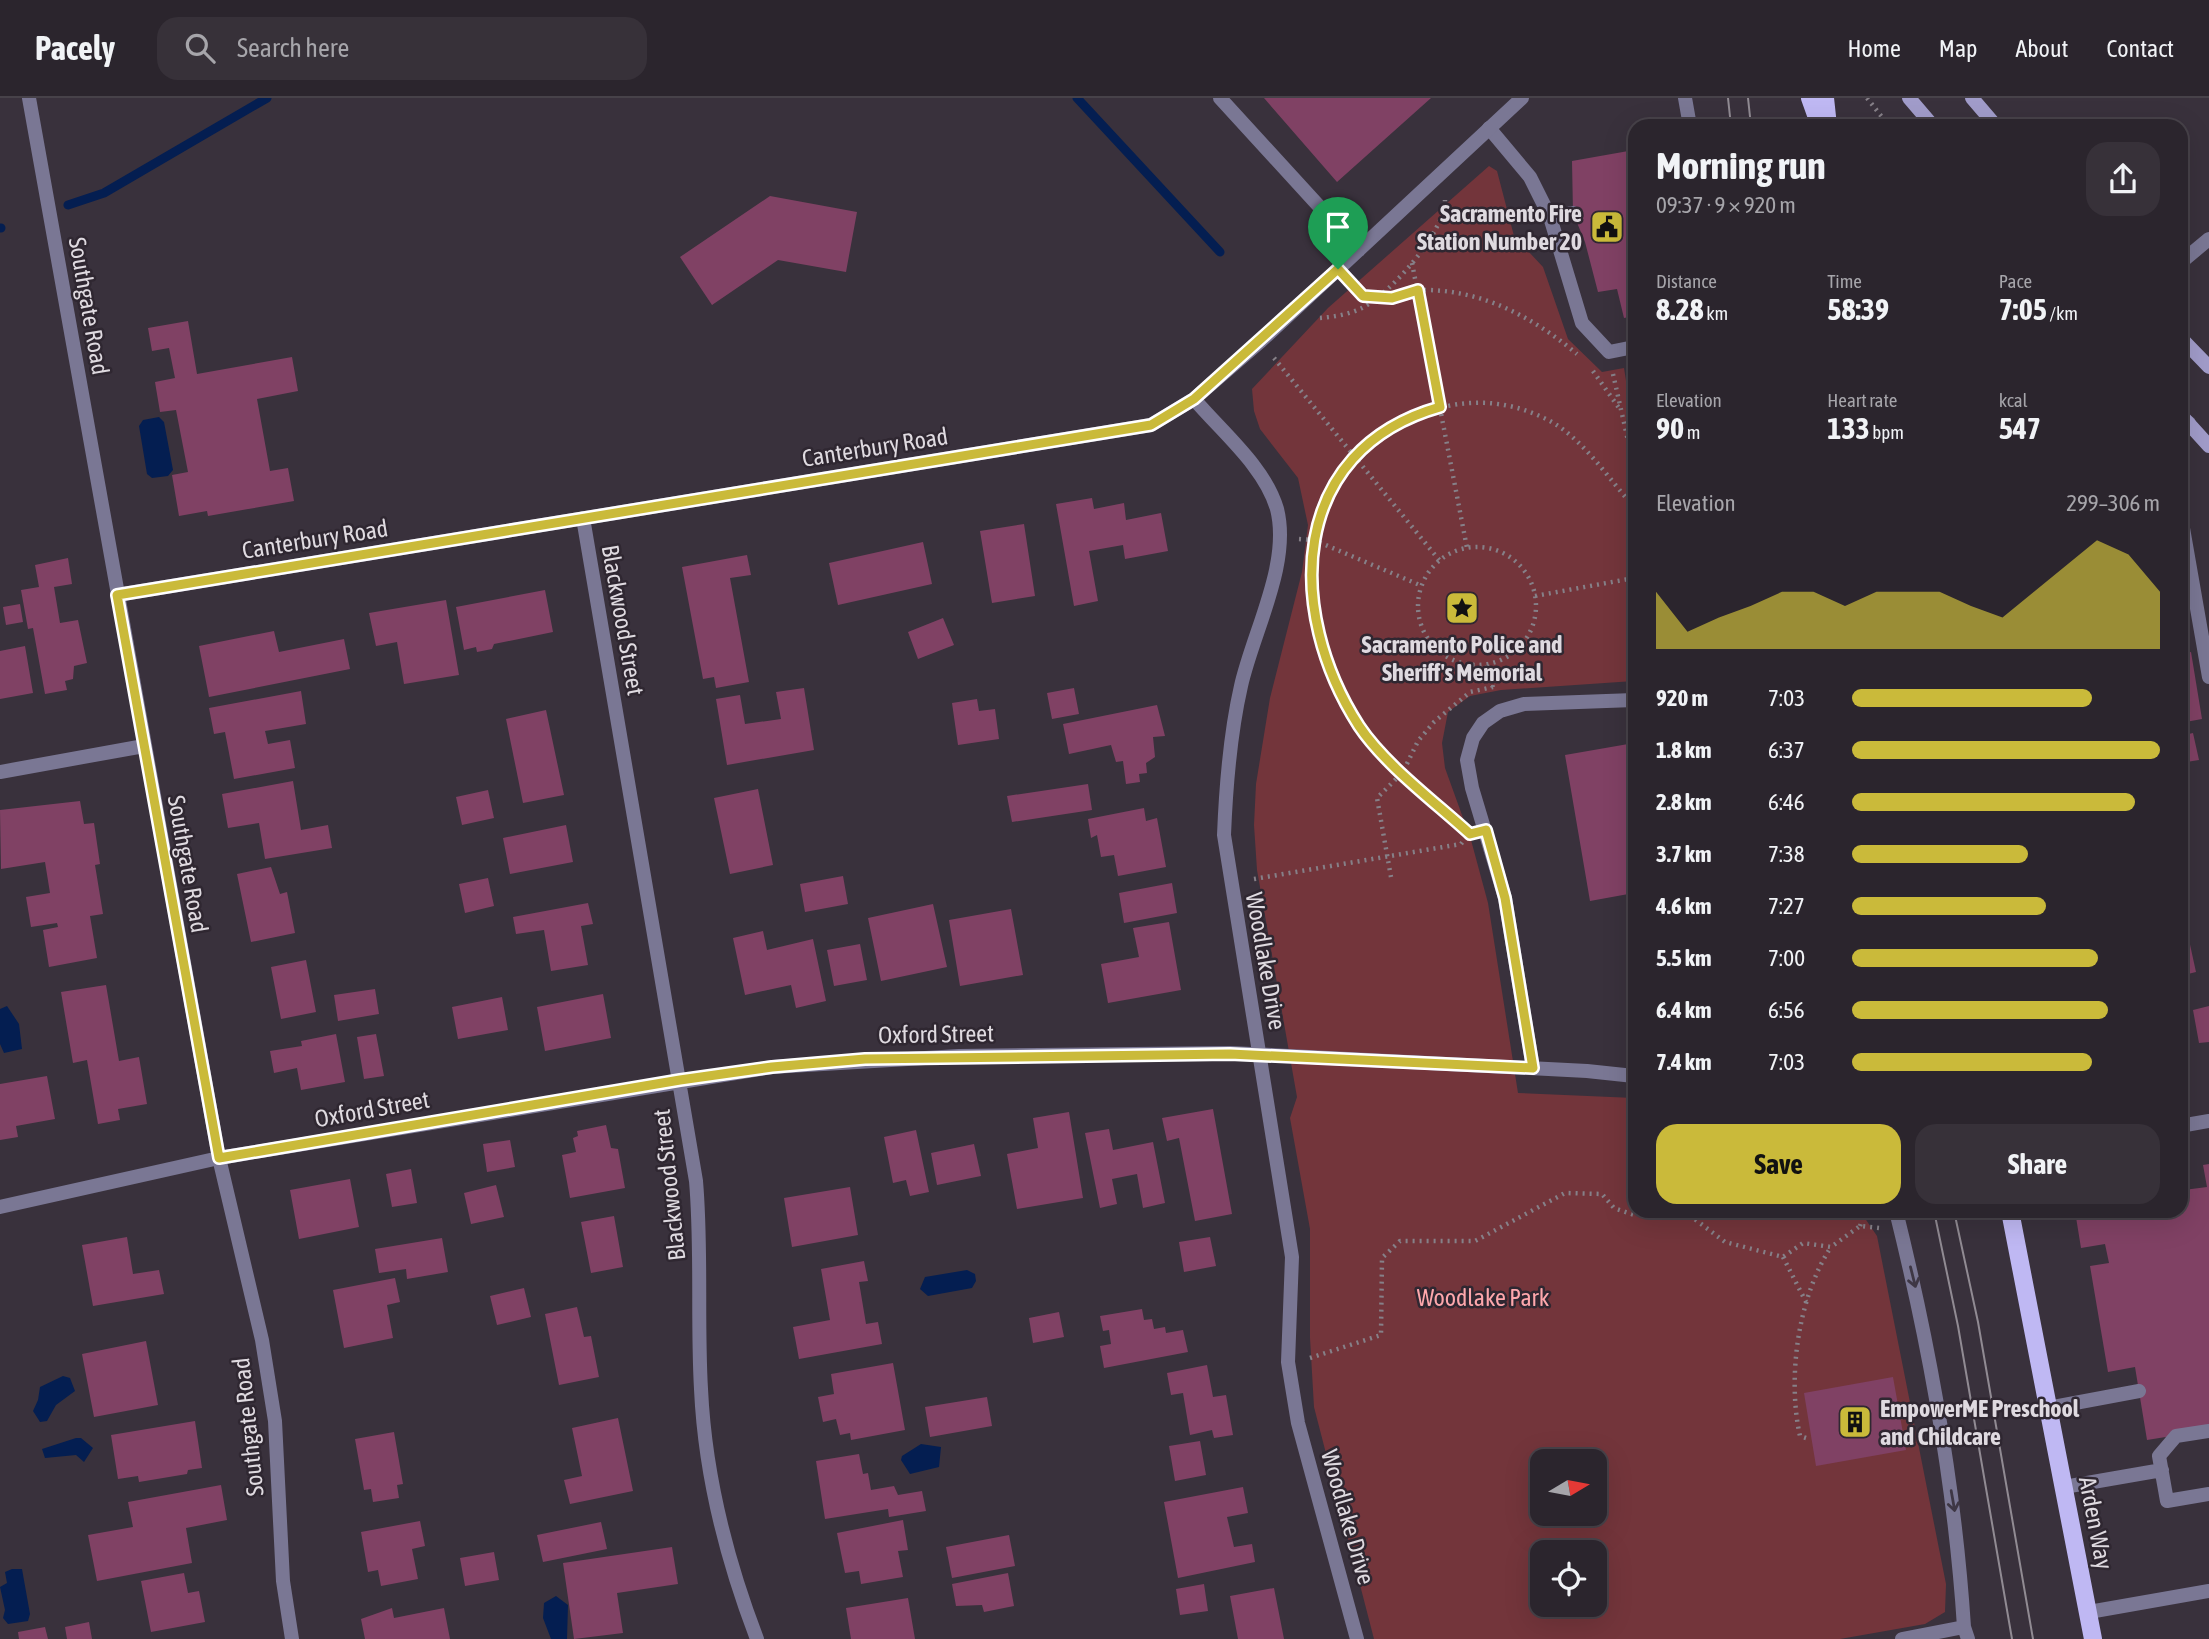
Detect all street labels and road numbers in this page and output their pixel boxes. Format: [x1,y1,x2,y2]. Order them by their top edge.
street label: Southgate Road [64,235,114,377]
street label: Canterbury Road [800,422,950,472]
street label: Canterbury Road [240,514,390,564]
street label: Blackwood Street [596,543,650,697]
street label: Southgate Road [163,793,213,935]
street label: Woodlake Drive [1241,890,1291,1032]
street label: Oxford Street [878,1019,994,1049]
street label: Oxford Street [313,1086,432,1132]
street label: Blackwood Street [648,1108,690,1262]
street label: Southgate Road [227,1356,269,1498]
street label: Woodlake Drive [1316,1446,1380,1588]
street label: Arden Way [2074,1474,2118,1572]

